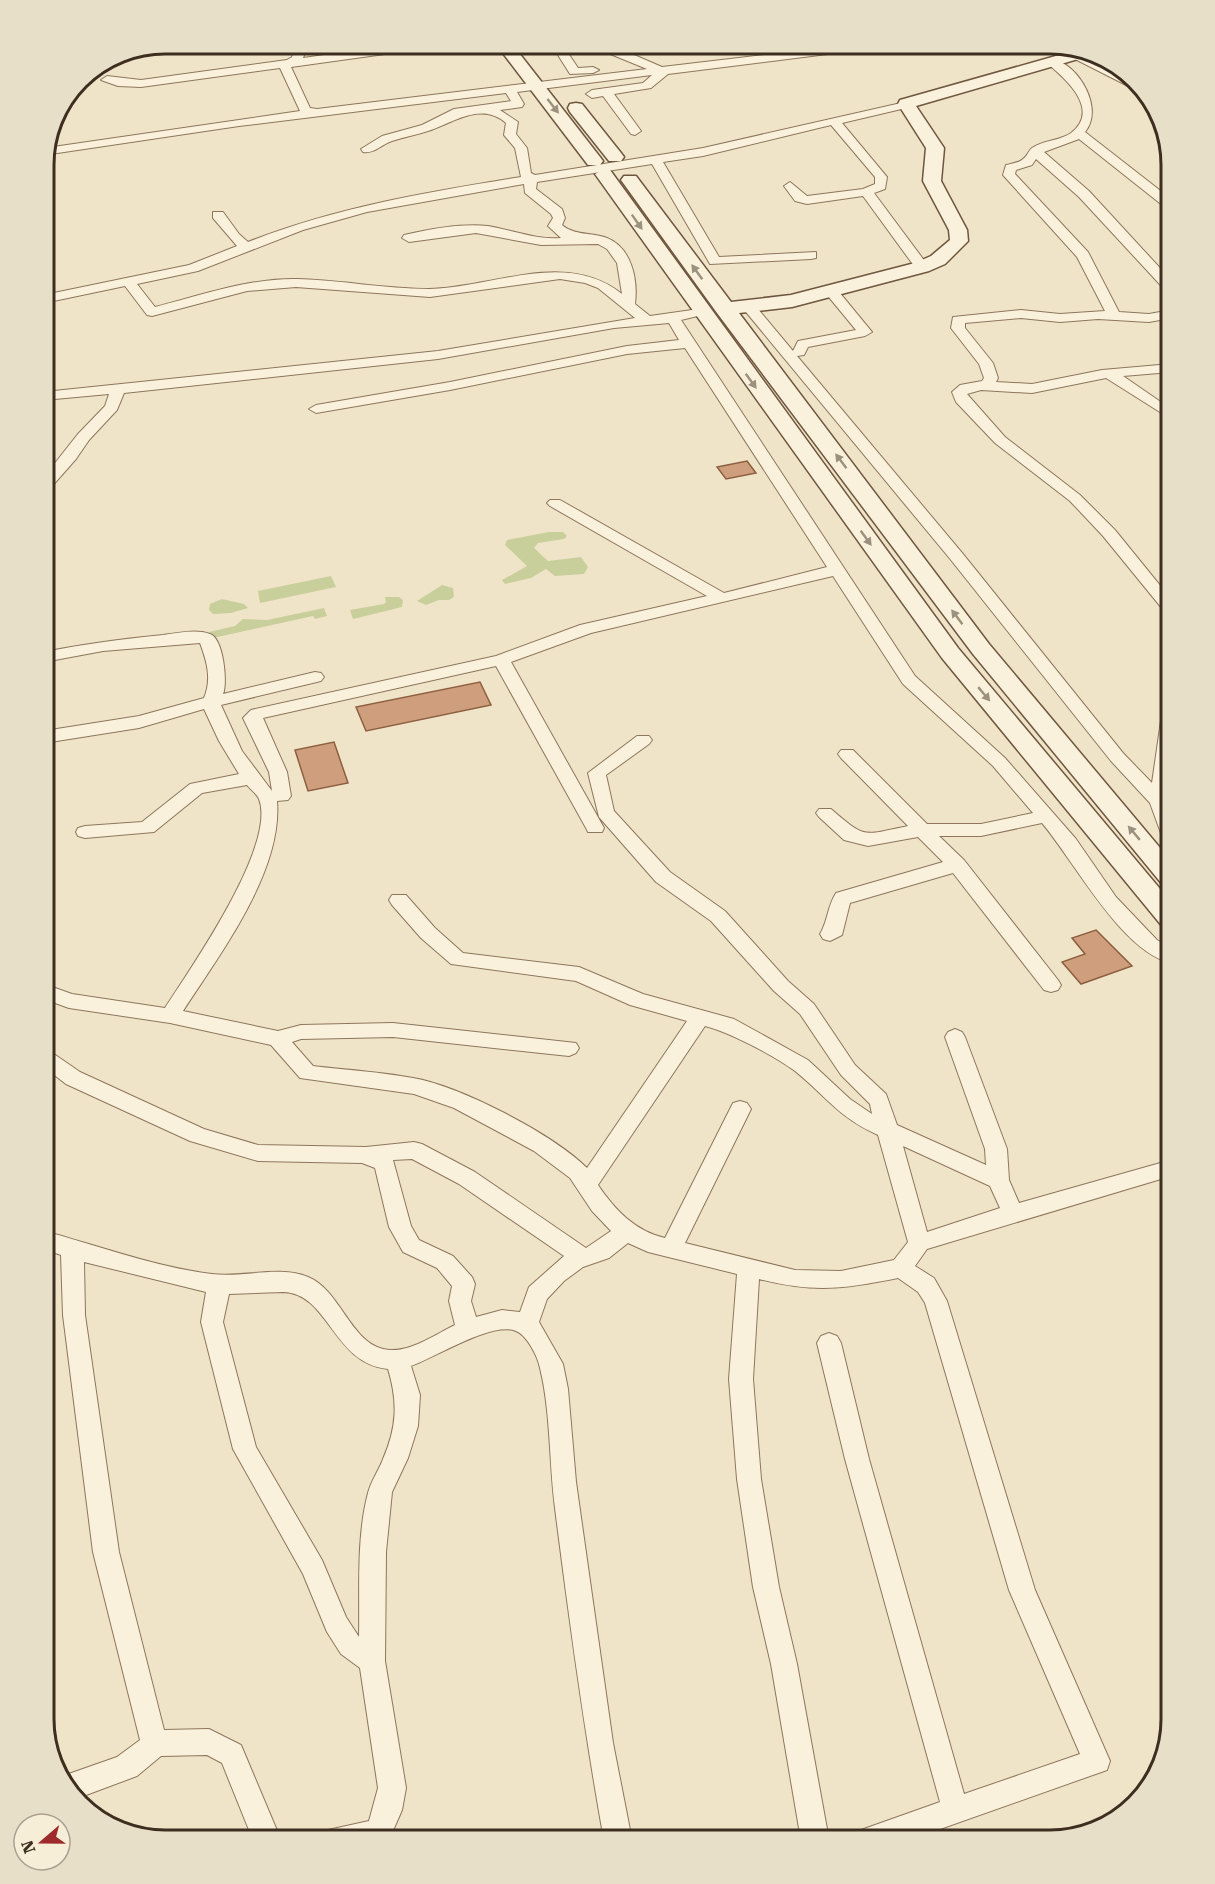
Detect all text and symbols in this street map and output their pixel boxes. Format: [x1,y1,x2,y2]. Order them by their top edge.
one-way arrow [547,98,559,114]
one-way arrow [631,215,643,230]
one-way arrow [691,265,703,281]
one-way arrow [745,373,757,388]
one-way arrow [835,453,847,469]
one-way arrow [860,531,872,546]
one-way arrow [952,610,964,625]
one-way arrow [977,686,990,701]
one-way arrow [1128,826,1141,841]
north arrow [12,1812,72,1872]
text: N [17,1838,39,1856]

